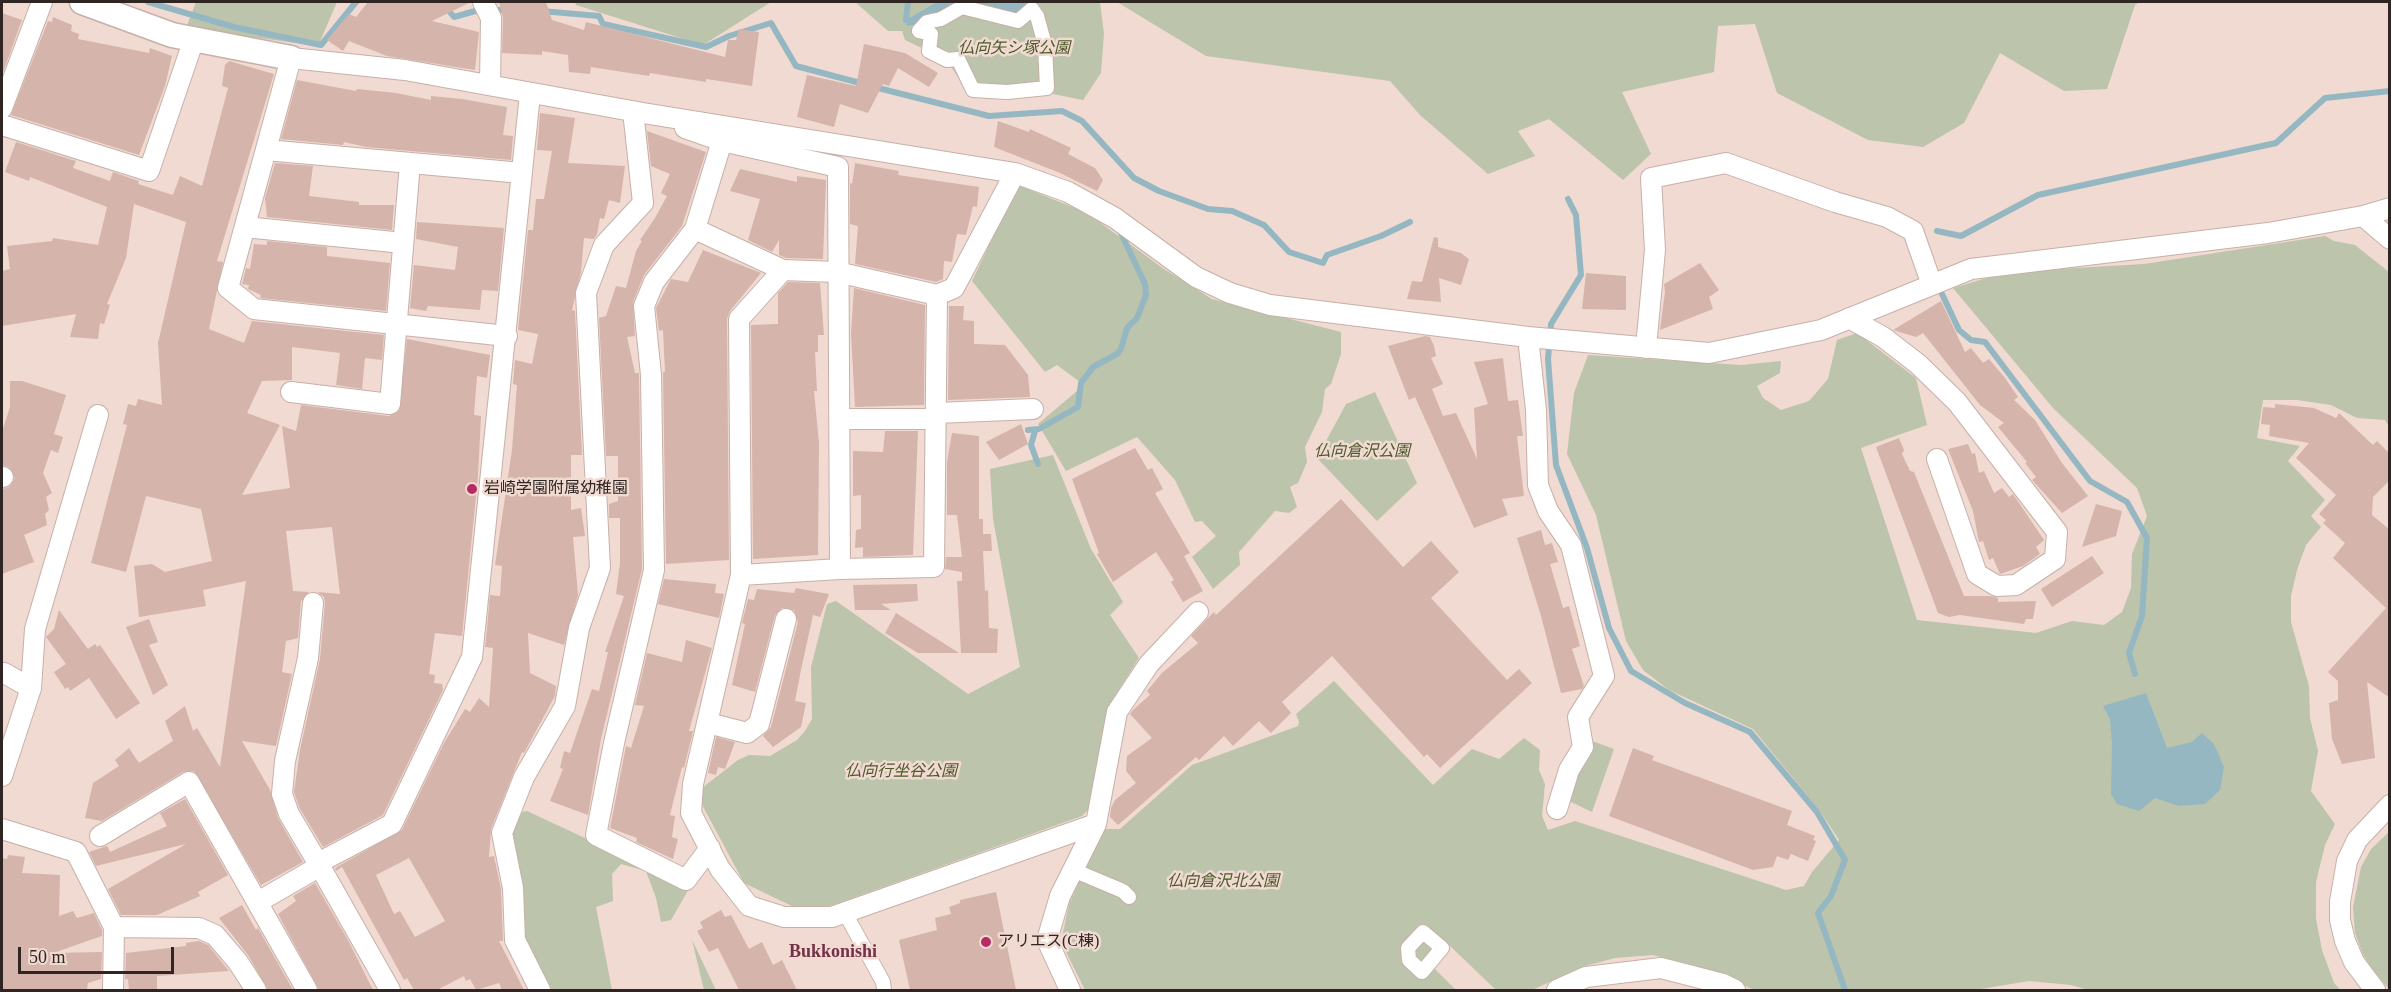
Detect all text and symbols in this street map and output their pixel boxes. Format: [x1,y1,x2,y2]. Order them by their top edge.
park label: 仏向矢シ塚公園 [958,39,1070,59]
park label: 仏向倉沢公園 [1314,442,1410,462]
place label: 岩崎学園附属幼稚園 [484,479,628,499]
marker: 岩崎学園附属幼稚園 [465,482,479,496]
park label: 仏向行坐谷公園 [845,762,957,782]
park label: 仏向倉沢北公園 [1167,872,1279,892]
place label: アリエス(C棟) [998,932,1099,952]
scale bar [21,935,177,973]
marker: アリエス(C棟) [979,935,993,949]
district label: Bukkonishi [789,941,877,963]
text: 50 m [29,947,66,967]

